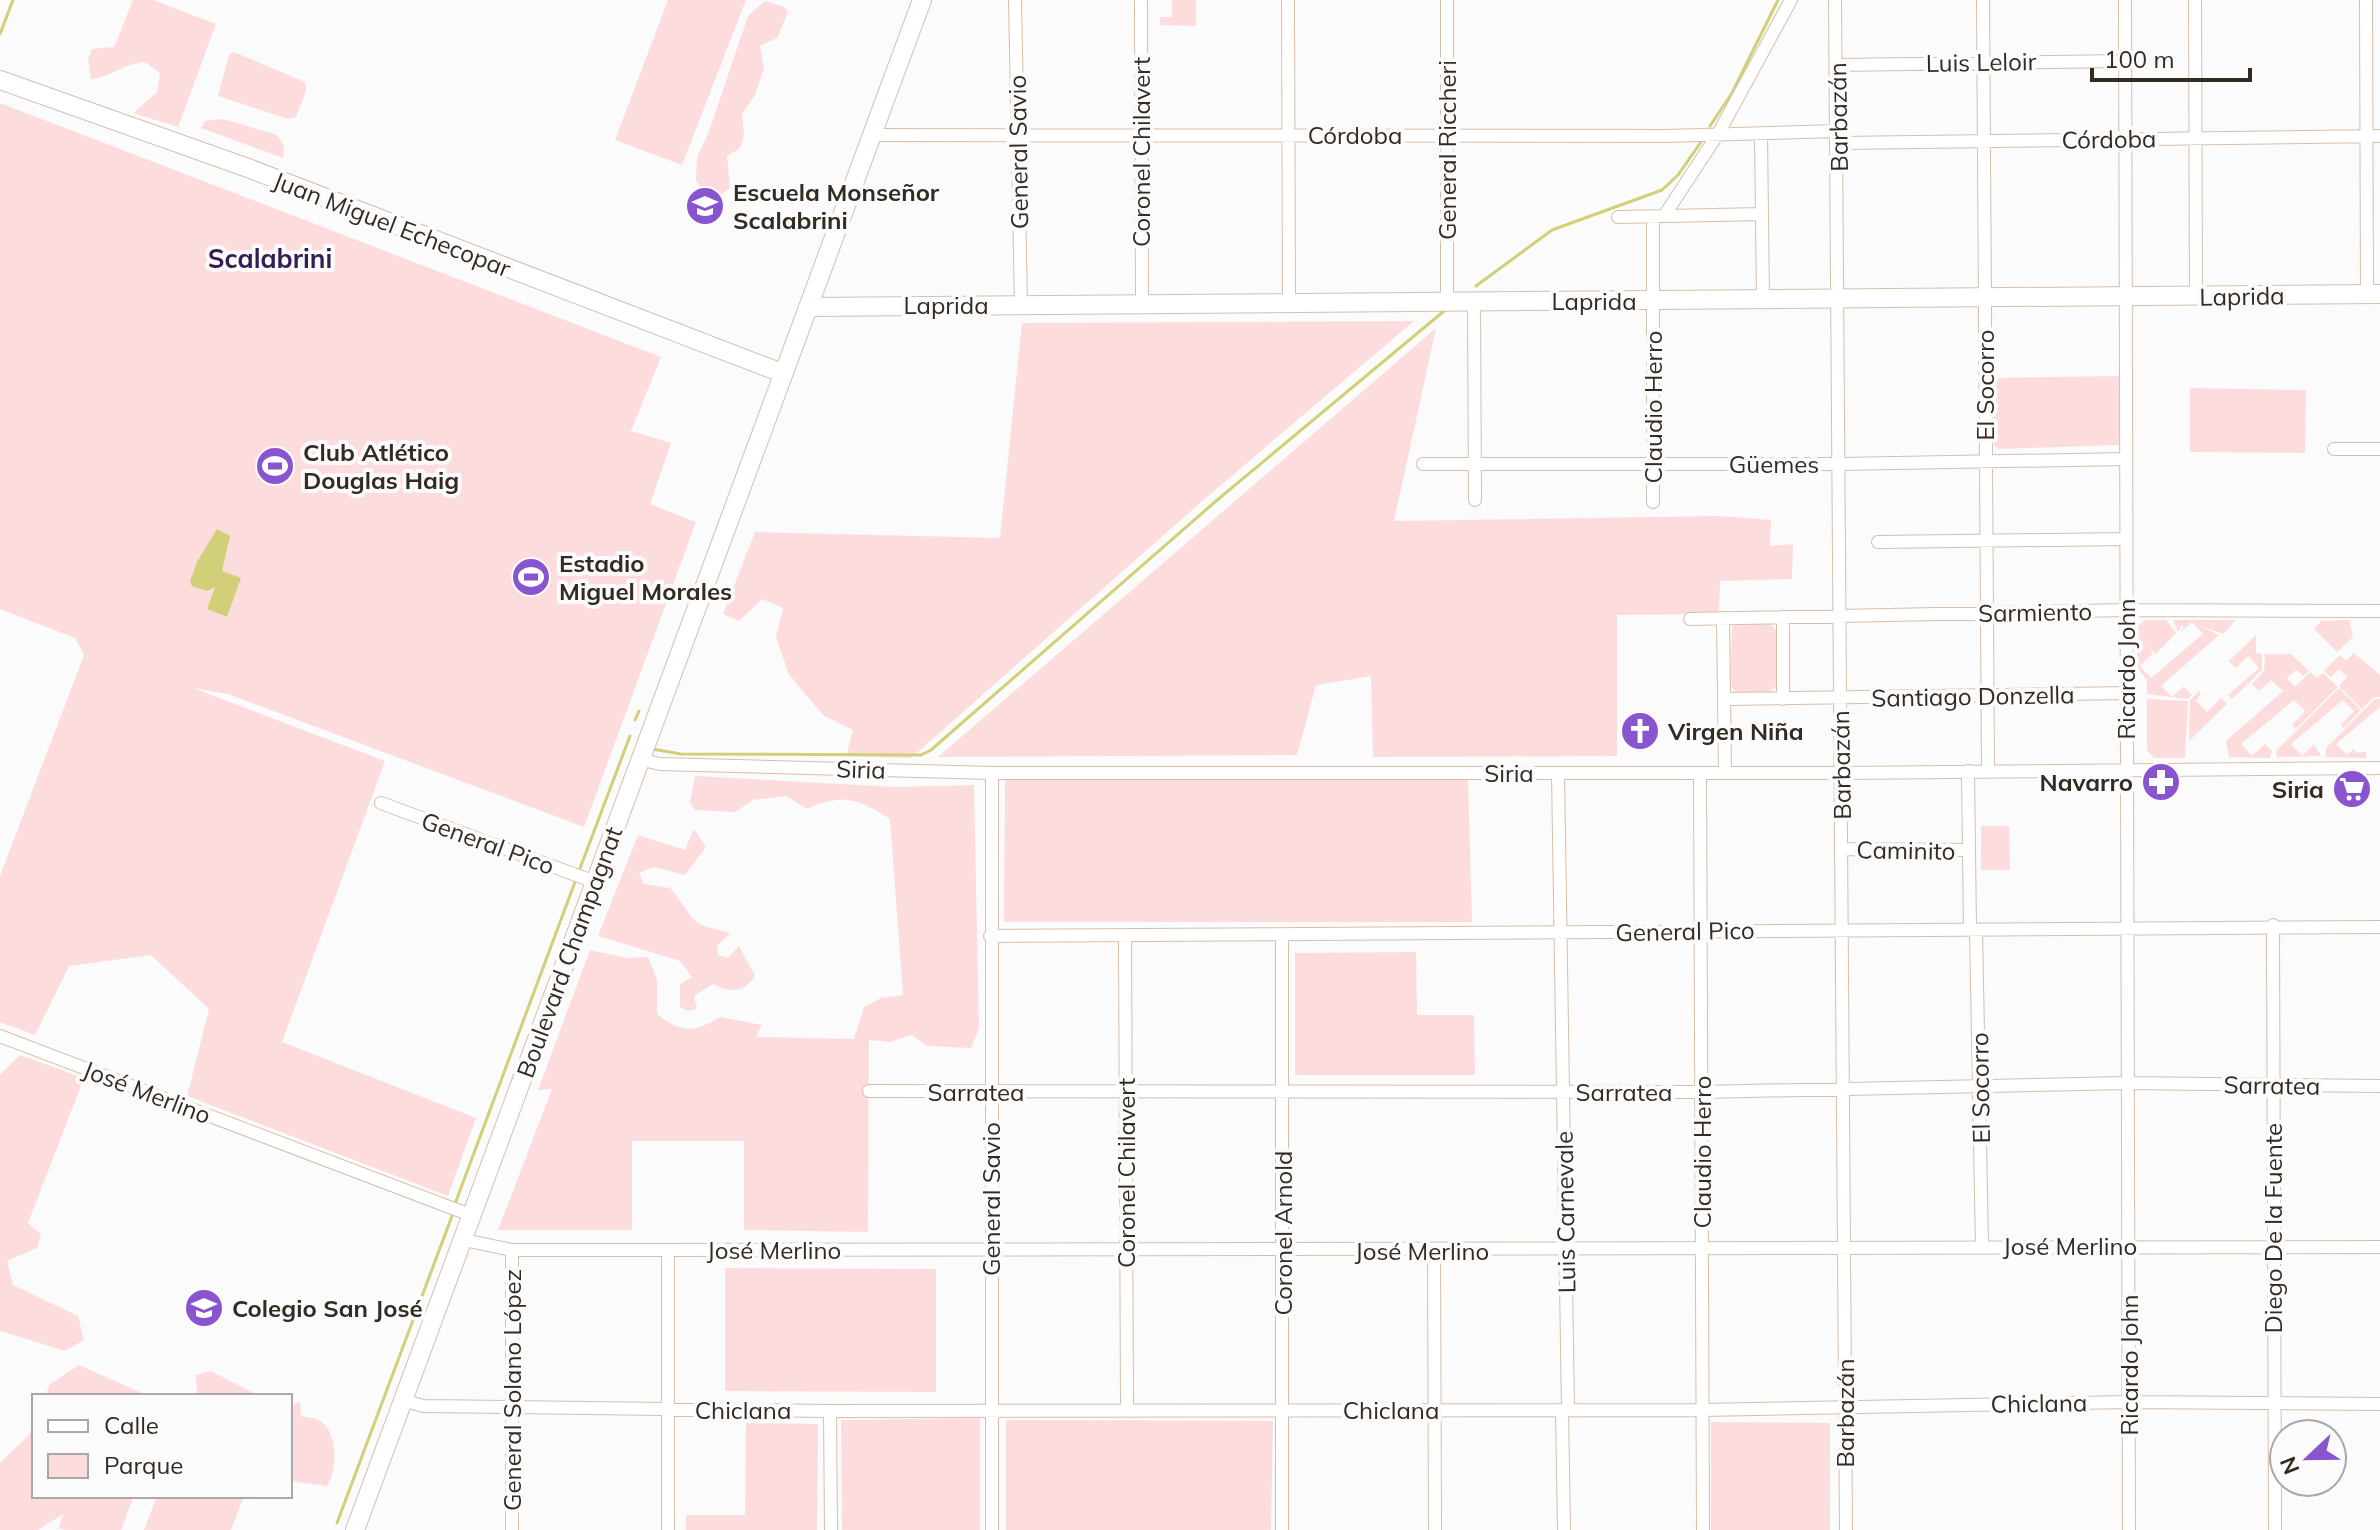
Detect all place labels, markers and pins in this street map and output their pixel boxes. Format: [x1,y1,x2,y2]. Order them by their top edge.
place label: Escuela Monseñor Scalabrini [733,177,940,235]
school or university icon: Escuela Monseñor Scalabrini [684,185,726,227]
place label: Club Atlético Douglas Haig [303,437,459,495]
sports icon: Club Atlético Douglas Haig [254,445,296,487]
place label: Estadio Miguel Morales [559,548,732,606]
sports icon: Estadio Miguel Morales [510,556,552,598]
church icon: Virgen Niña [1619,710,1661,752]
place label: Virgen Niña [1667,716,1804,746]
pharmacy icon: Navarro [2140,761,2182,803]
place label: Navarro [2040,767,2133,797]
supermarket icon: Siria [2331,768,2373,810]
place label: Siria [2272,774,2324,804]
school or university icon: Colegio San José [183,1287,225,1329]
place label: Colegio San José [232,1293,423,1323]

